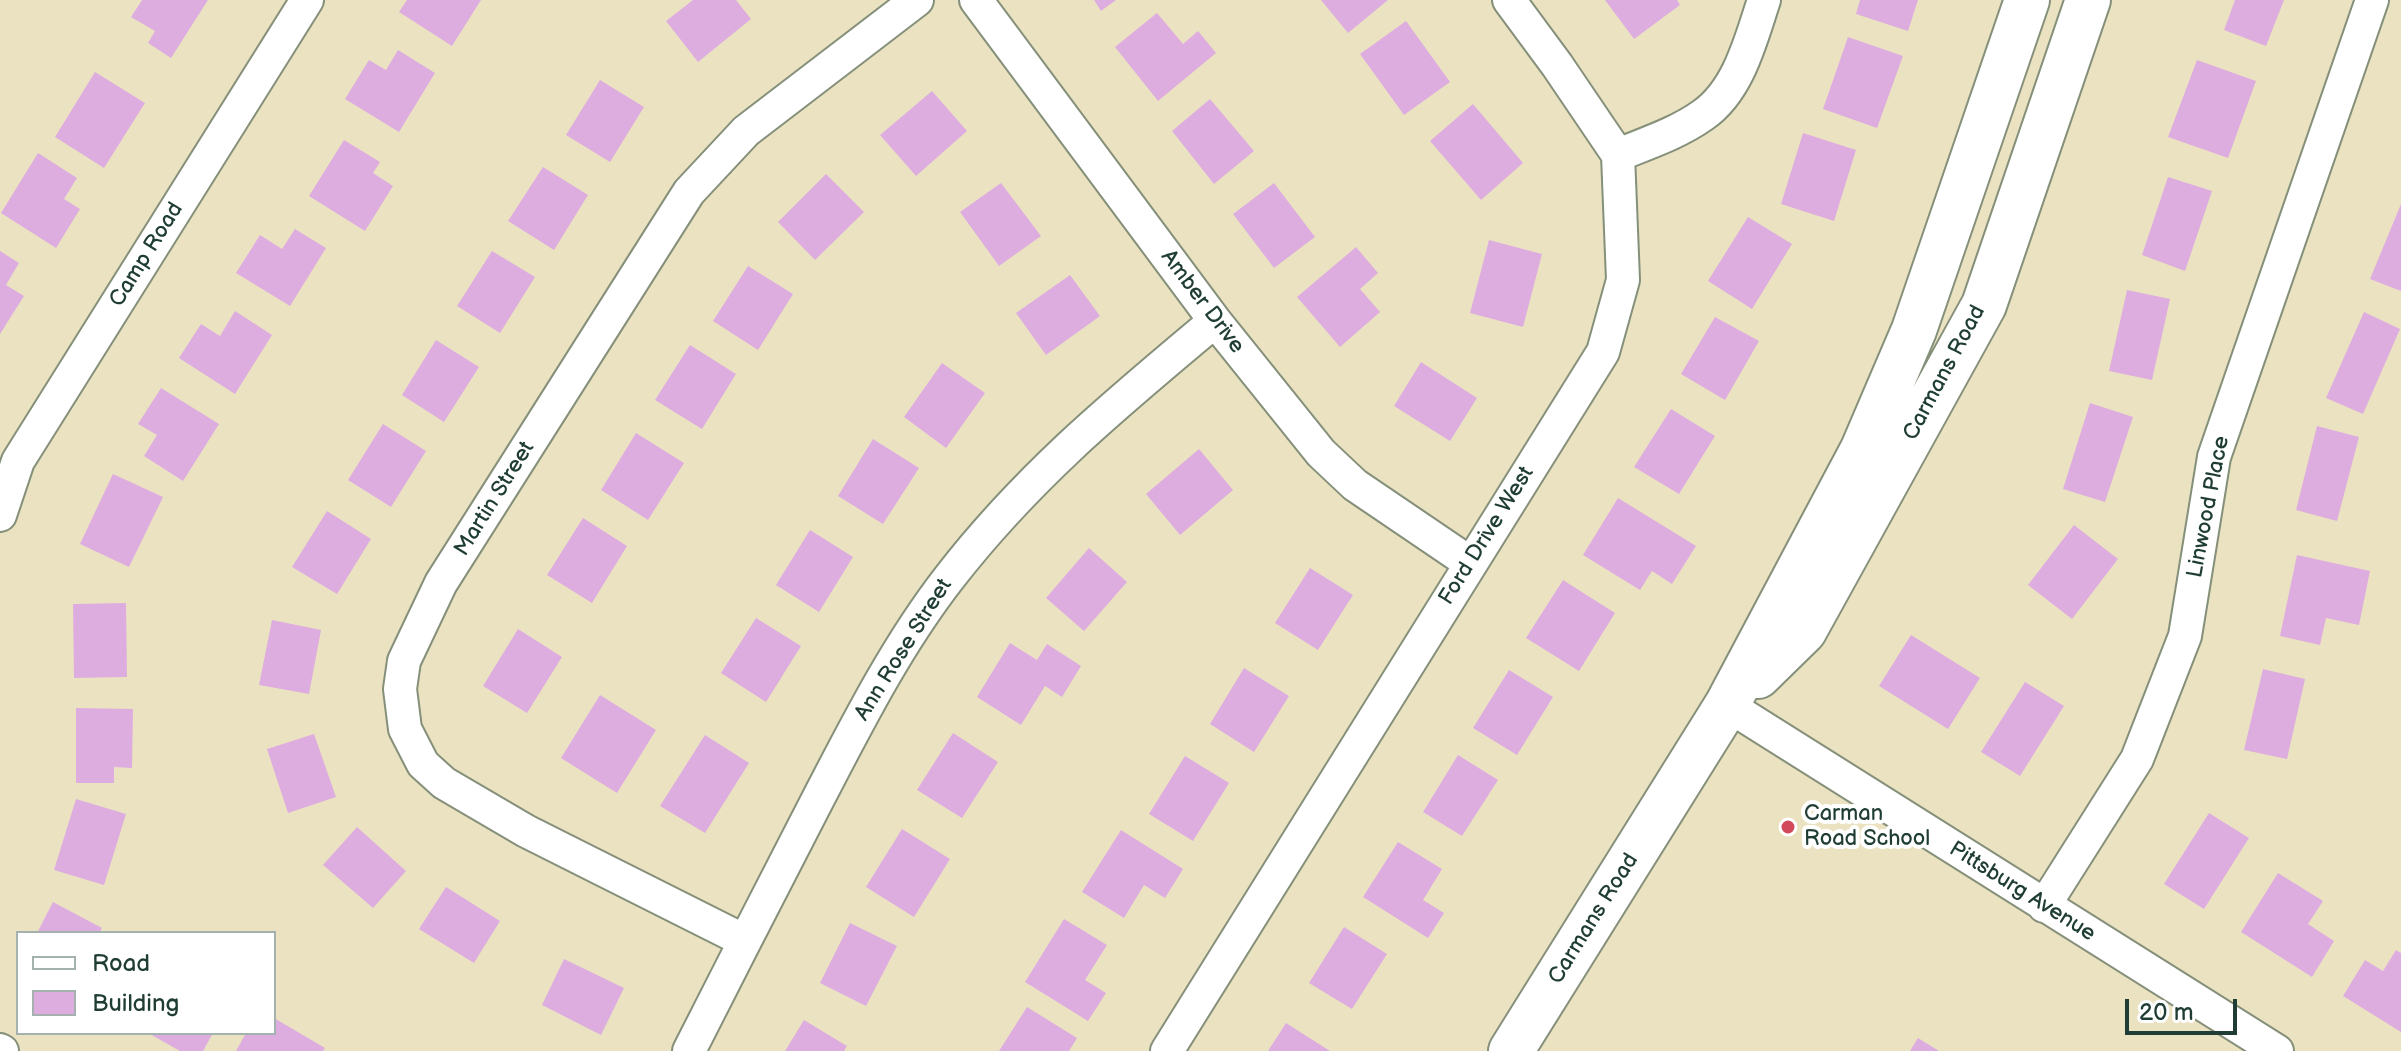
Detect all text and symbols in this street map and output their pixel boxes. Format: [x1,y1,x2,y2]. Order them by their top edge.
street label: Camp Road [104,198,190,312]
street label: Amber Drive [1154,245,1250,359]
street label: Carmans Road [1898,301,1992,445]
street label: Linwood Place [2182,434,2236,580]
street label: Martin Street [449,437,541,561]
street label: Ford Drive West [1434,462,1540,610]
street label: Ann Rose Street [850,574,958,726]
place label: Carman Road School [1804,801,1930,852]
marker: Carman Road School [1779,818,1797,836]
street label: Pittsburg Avenue [1944,836,2100,948]
street label: Carmans Road [1543,849,1645,989]
legend [16,931,276,1035]
text: Road [92,949,150,978]
scale bar [2129,983,2241,1033]
text: Building [92,989,179,1018]
text: 20 m [2139,998,2194,1027]

